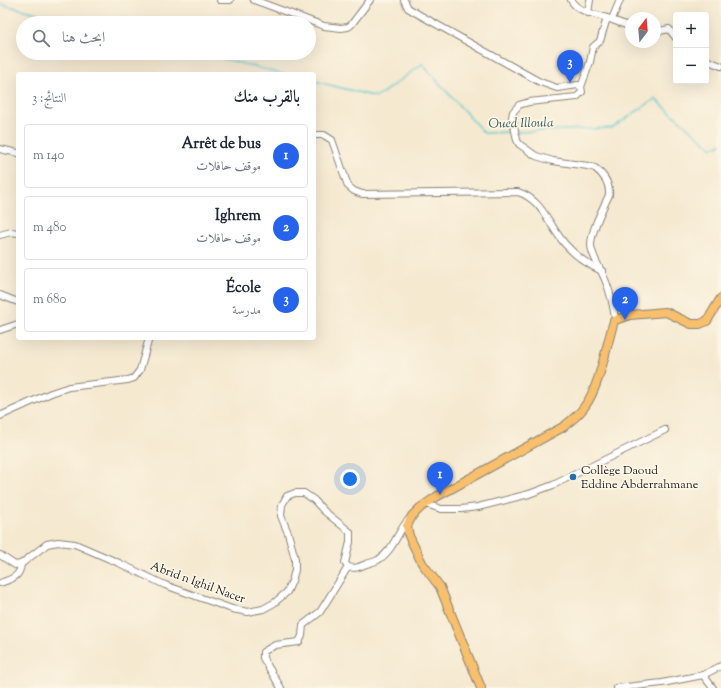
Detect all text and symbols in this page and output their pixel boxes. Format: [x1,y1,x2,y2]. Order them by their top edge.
north arrow [625,12,661,48]
map controls [673,12,709,84]
button: + [673,12,709,48]
search box [16,16,316,60]
icon: search [30,27,52,49]
text: ابحث هنا [62,28,105,49]
button: − [673,48,709,84]
pin: 3 [557,50,583,83]
text: بالقرب منك [234,86,300,110]
text: النتائج: 3 [32,90,66,108]
water label: Oued Illoula [488,114,554,134]
text: Arrêt de bus [181,134,261,155]
text: 140 m [33,147,64,165]
text: 1 [284,147,288,165]
text: موقف حافلات [196,158,261,176]
text: Ighrem [215,206,261,227]
text: 480 m [33,219,66,237]
text: 2 [283,219,289,237]
text: موقف حافلات [196,230,261,248]
text: École [226,278,261,299]
pin: 2 [612,287,638,320]
text: 680 m [33,291,66,309]
text: 3 [283,291,289,309]
text: مدرسة [232,302,261,320]
pin: 1 [427,462,453,495]
place label: Collège Daoud Eddine Abderrahmane [581,462,699,494]
your location [340,469,360,489]
marker: Collège Daoud Eddine Abderrahmane [568,472,578,482]
street label: Abrid n Ighil Nacer [148,557,248,609]

